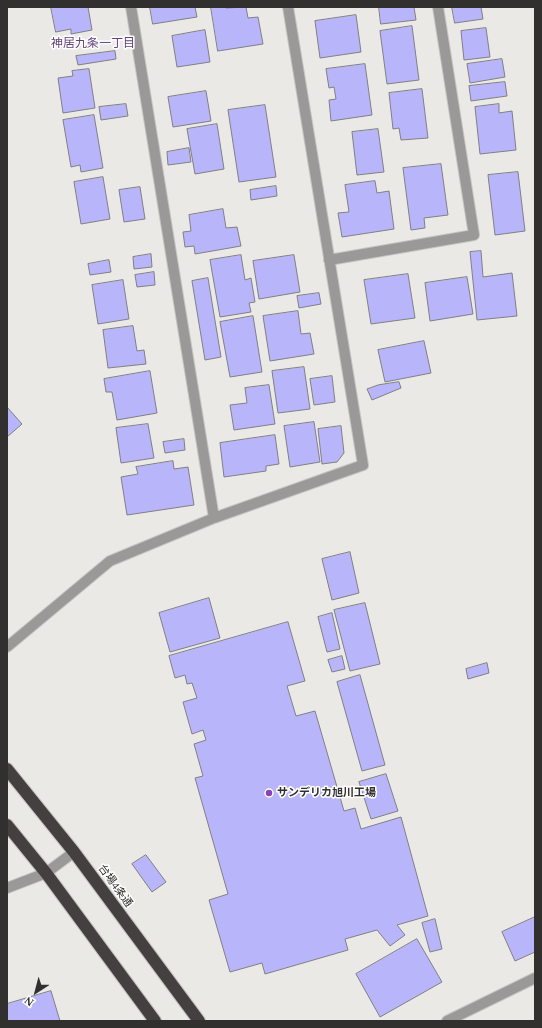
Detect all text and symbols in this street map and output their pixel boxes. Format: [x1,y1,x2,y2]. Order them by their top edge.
district label: 神居九条一丁目 [51,37,135,51]
place label: サンデリカ旭川工場 [277,786,376,800]
marker: サンデリカ旭川工場 [264,788,274,798]
street label: 台場4条通 [95,862,135,910]
north arrow [16,972,56,1012]
text: N [22,995,36,1009]

